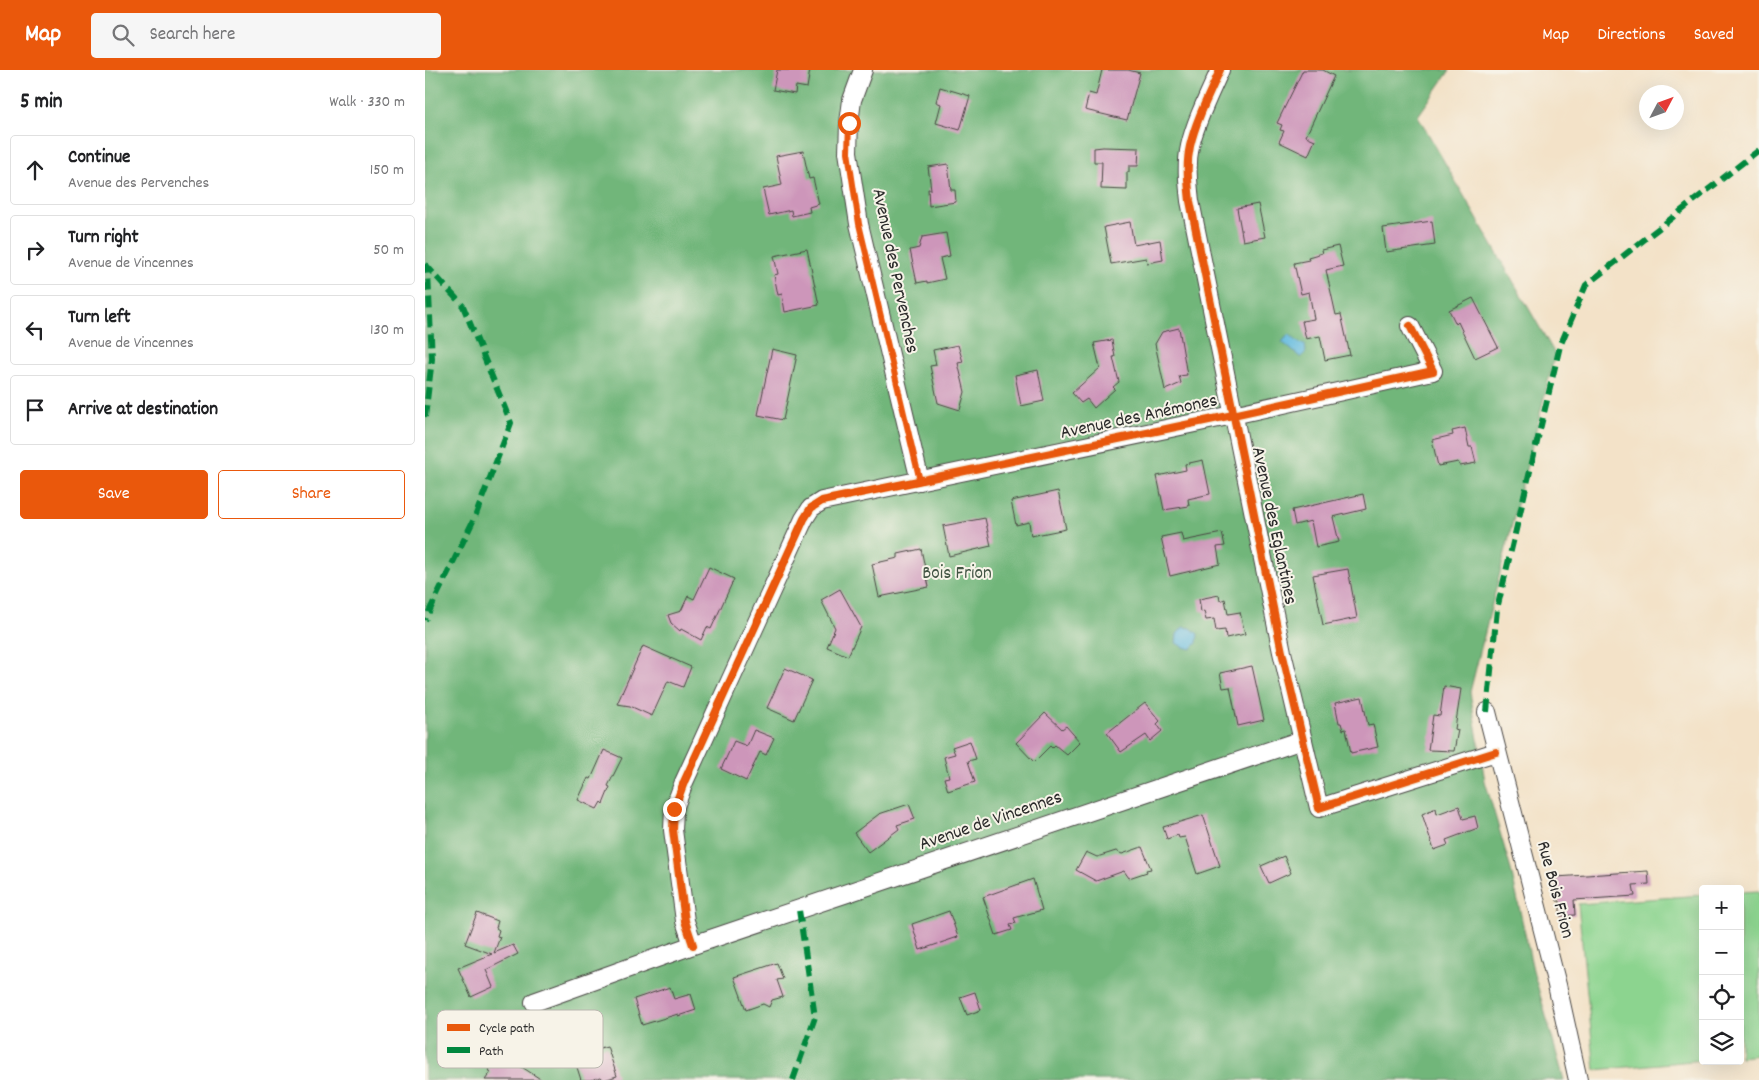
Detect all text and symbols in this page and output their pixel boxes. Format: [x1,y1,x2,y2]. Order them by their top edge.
search box [91,13,441,58]
text: Map [25,18,61,52]
icon: search [109,21,137,49]
text: Search here [149,22,235,49]
text: Map [1542,23,1569,48]
text: Directions [1597,23,1666,48]
text: Saved [1694,23,1734,48]
north arrow [1639,85,1684,130]
text: 5 min [20,88,63,118]
text: Walk · 330 m [329,91,405,114]
route start [838,112,861,135]
text: Continue [68,145,130,172]
icon: ahead [21,156,49,184]
text: 150 m [370,159,404,182]
text: Avenue des Pervenches [68,172,209,195]
street label: Avenue des Pervenches [863,186,925,356]
text: Turn right [68,225,139,252]
icon: right [21,236,49,264]
text: 50 m [373,239,404,262]
text: Avenue de Vincennes [68,252,194,275]
text: Turn left [68,305,131,332]
icon: left [21,316,49,344]
text: 130 m [370,319,404,342]
text: Avenue de Vincennes [68,332,194,355]
street label: Avenue des Anémones [1058,388,1220,448]
icon: arrive [21,396,49,424]
text: Arrive at destination [68,397,218,424]
street label: Avenue des Eglantines [1243,445,1303,607]
button: Save [20,470,208,519]
button: Share [218,470,405,519]
park label: Bois Frion [922,561,992,588]
street label: Avenue de Vincennes [916,785,1066,859]
route end [663,798,686,821]
street label: Rue Bois Frion [1528,838,1580,942]
map controls [1699,885,1744,1065]
button: + [1699,885,1744,930]
button: − [1699,930,1744,975]
button: locate [1699,975,1744,1020]
legend [437,1010,603,1068]
text: Cycle path [479,1019,535,1039]
button: layers [1699,1020,1744,1065]
text: Path [479,1042,504,1062]

